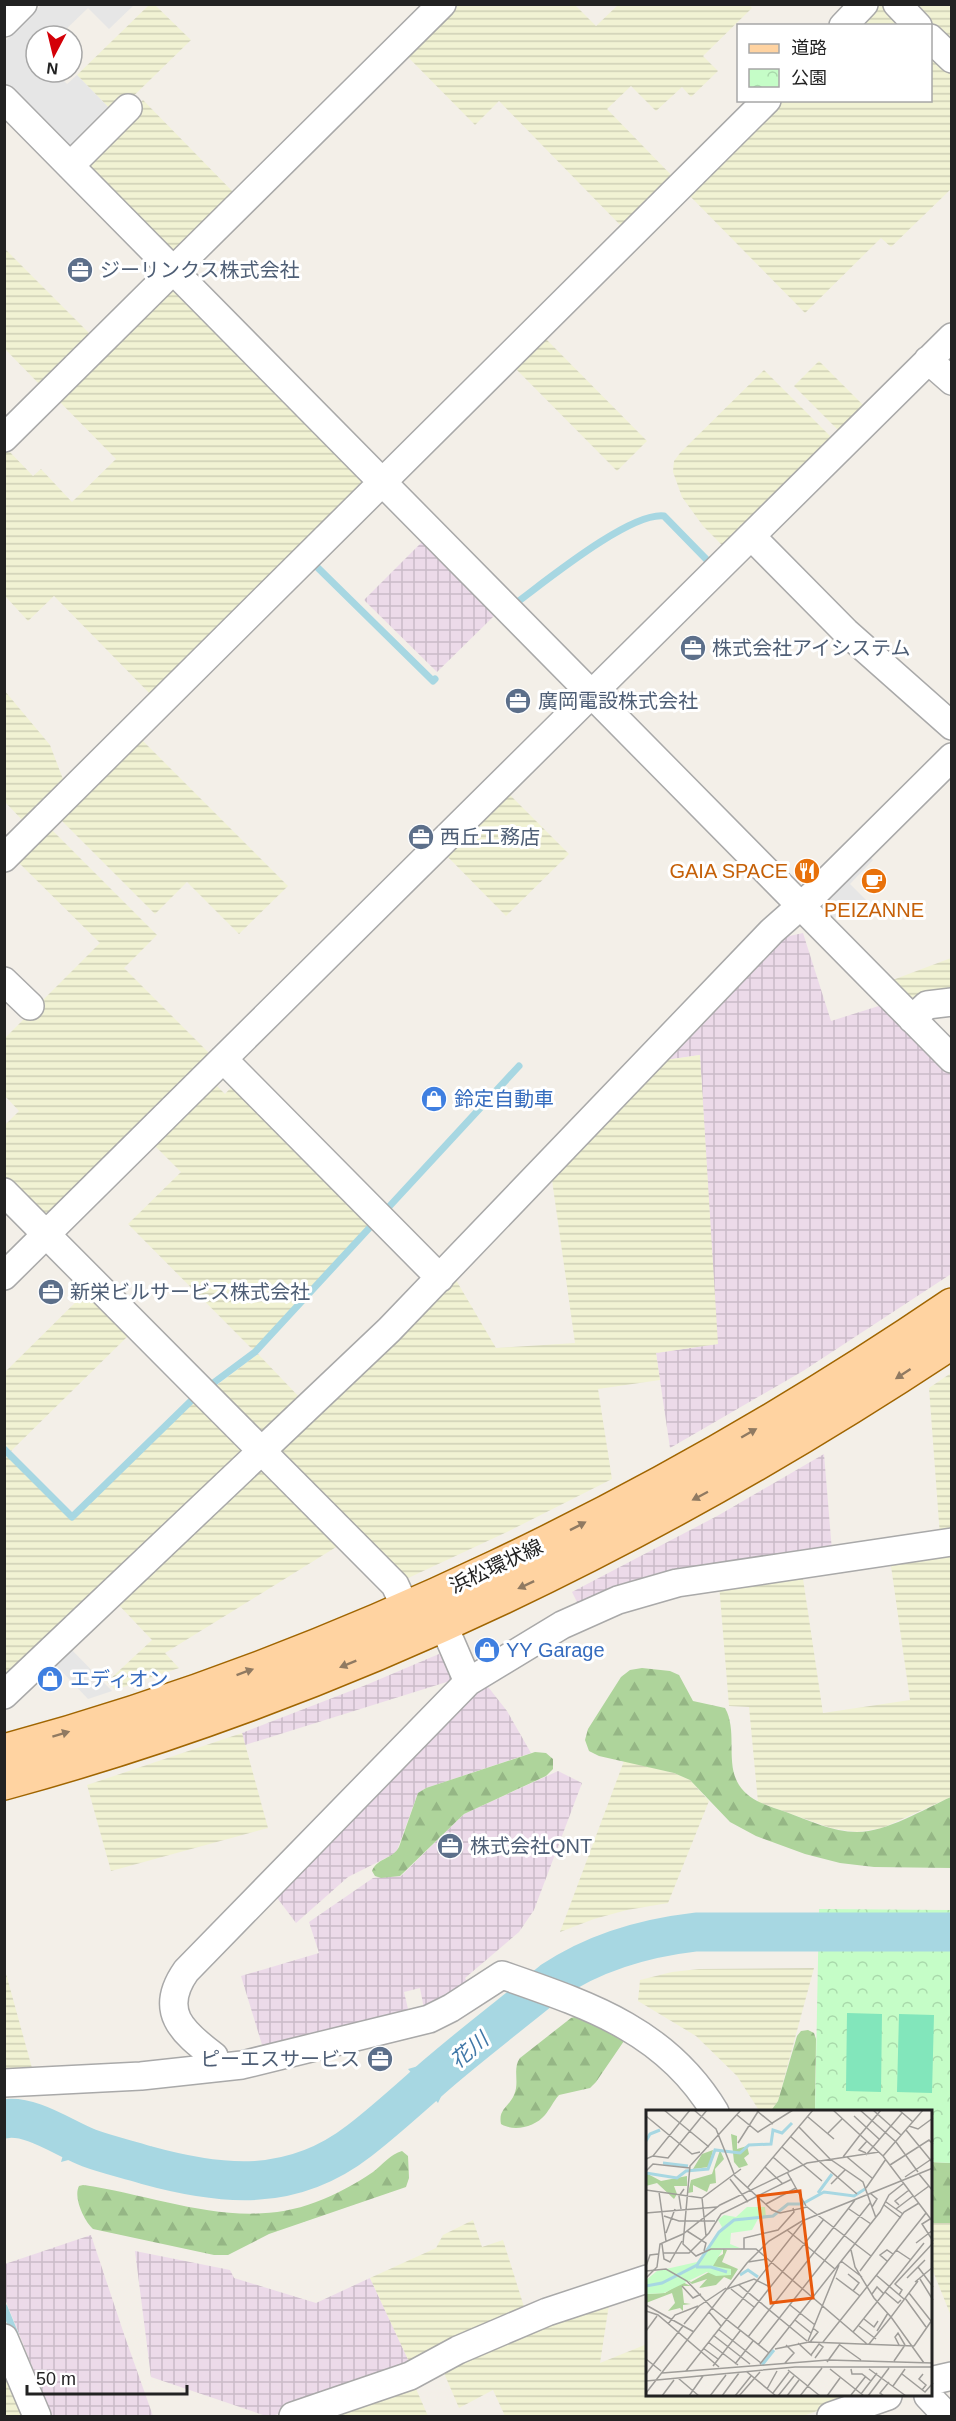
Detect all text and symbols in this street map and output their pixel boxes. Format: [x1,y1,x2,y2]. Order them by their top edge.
north arrow [24,24,84,84]
legend [737,24,932,102]
text: 道路 [791,38,827,58]
text: N [45,59,59,78]
text: 公園 [791,68,827,88]
office icon: ジーリンクス株式会社 [65,255,95,285]
place label: ジーリンクス株式会社 [100,259,299,281]
office icon: 株式会社アイシステム [678,633,708,663]
place label: 株式会社アイシステム [712,637,910,659]
office icon: 廣岡電設株式会社 [503,686,533,716]
place label: 廣岡電設株式会社 [538,690,698,712]
office icon: 西丘工務店 [406,822,436,852]
place label: 西丘工務店 [440,826,540,848]
restaurant icon: GAIA SPACE [792,856,822,886]
place label: GAIA SPACE [669,860,788,882]
cafe icon: PEIZANNE [859,866,889,896]
place label: PEIZANNE [824,899,924,921]
shop icon: 鈴定自動車 [419,1084,449,1114]
place label: 鈴定自動車 [454,1088,554,1110]
office icon: 新栄ビルサービス株式会社 [36,1277,66,1307]
place label: 新栄ビルサービス株式会社 [70,1281,310,1303]
one-way arrow [894,1369,911,1380]
one-way arrow [741,1428,758,1438]
one-way arrow [691,1491,708,1501]
one-way arrow [569,1521,586,1531]
street label: 浜松環状線 [446,1535,546,1597]
one-way arrow [518,1581,535,1590]
shop icon: YY Garage [472,1635,502,1665]
place label: YY Garage [506,1639,605,1661]
one-way arrow [339,1660,357,1669]
shop icon: エディオン [35,1664,65,1694]
one-way arrow [236,1666,254,1676]
place label: エディオン [70,1668,169,1690]
one-way arrow [52,1729,70,1739]
office icon: 株式会社QNT [435,1831,465,1861]
place label: 株式会社QNT [470,1835,592,1857]
water label: 花川 [446,2026,494,2072]
office icon: ピーエスサービス [365,2044,395,2074]
place label: ピーエスサービス [200,2048,360,2070]
inset map [646,2110,932,2397]
scale bar [27,2358,188,2396]
text: 50 m [36,2369,76,2389]

